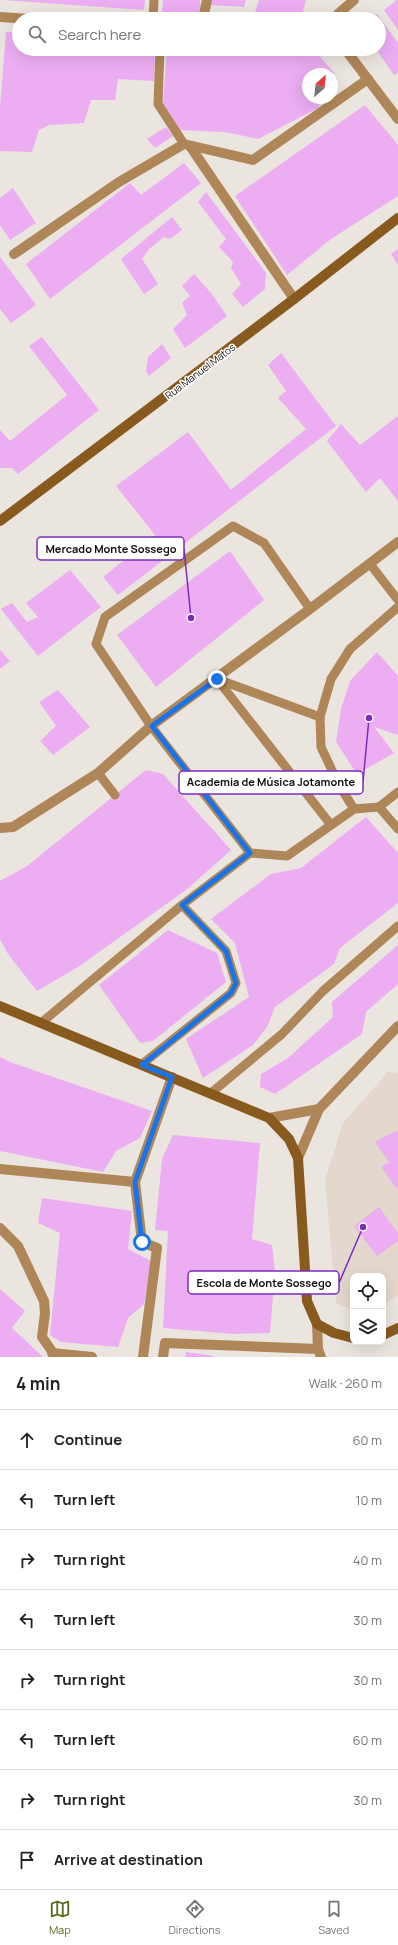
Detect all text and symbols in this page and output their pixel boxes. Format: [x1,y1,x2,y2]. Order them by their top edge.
search box [12,12,386,56]
icon: search [26,23,48,45]
text: Search here [58,24,141,45]
north arrow [302,68,338,104]
street label: Rua Manuel Matos [162,340,238,402]
callout: Mercado Monte Sossego [37,537,184,560]
text: Mercado Monte Sossego [45,541,177,556]
route end [208,670,226,688]
callout: Academia de Música Jotamonte [179,771,363,794]
text: Academia de Música Jotamonte [187,774,356,789]
route start [133,1233,151,1251]
callout: Escola de Monte Sossego [188,1271,339,1294]
map controls [350,1273,386,1345]
button: locate [350,1273,386,1309]
text: Escola de Monte Sossego [197,1275,332,1290]
button: layers [350,1309,386,1345]
text: 4 min [16,1372,60,1395]
text: Walk · 260 m [309,1374,382,1392]
icon: ahead [16,1429,38,1451]
text: Continue [54,1429,122,1450]
text: 60 m [352,1431,382,1449]
icon: left [16,1489,38,1511]
text: Turn left [54,1489,116,1510]
text: 10 m [355,1491,382,1509]
icon: right [16,1549,38,1571]
text: Turn right [54,1549,125,1570]
text: 40 m [353,1551,382,1569]
icon: left [16,1609,38,1631]
text: Turn left [54,1609,116,1630]
text: 30 m [353,1611,382,1629]
icon: right [16,1669,38,1691]
text: Turn right [54,1669,125,1690]
text: 30 m [353,1671,382,1689]
icon: left [16,1729,38,1751]
text: Turn left [54,1729,116,1750]
text: 60 m [352,1731,382,1749]
icon: right [16,1789,38,1811]
text: Turn right [54,1789,125,1810]
text: 30 m [353,1791,382,1809]
icon: arrive [16,1849,38,1871]
text: Arrive at destination [54,1849,203,1870]
tab: Map [49,1898,71,1937]
tab: Directions [168,1898,221,1937]
tab: Saved [318,1898,349,1937]

